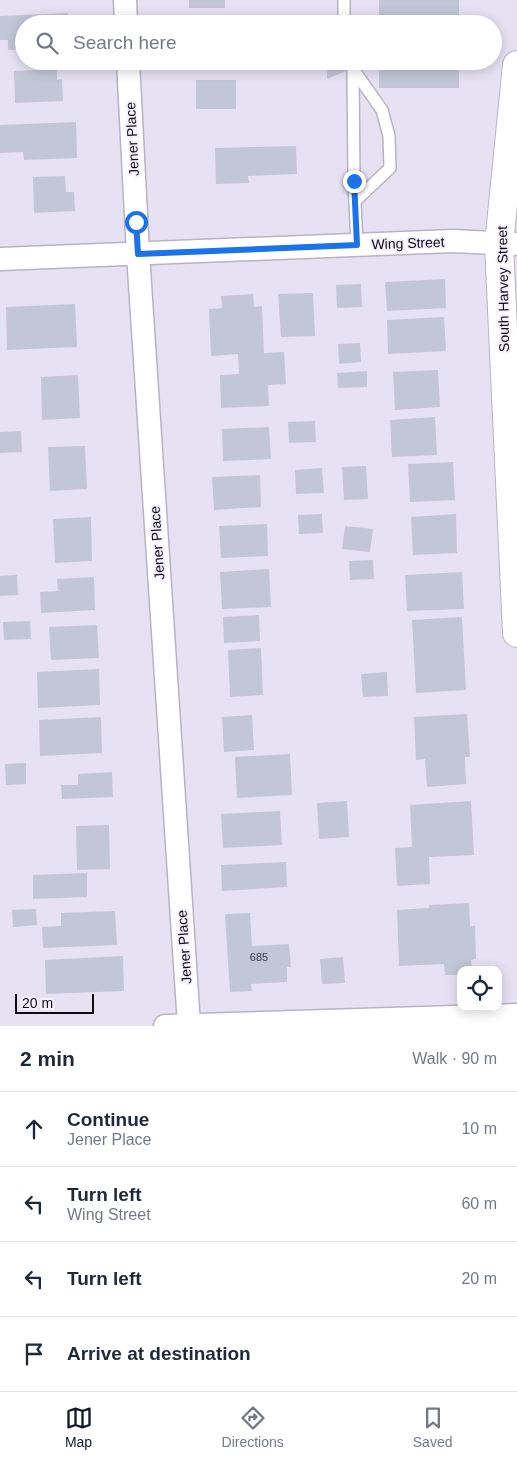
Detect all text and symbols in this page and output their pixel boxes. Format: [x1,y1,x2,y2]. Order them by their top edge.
search box [15,15,502,70]
icon: search [33,29,61,57]
text: Search here [73,32,177,53]
street label: Jener Place [122,101,142,176]
route end [343,170,366,193]
route start [125,211,148,234]
street label: South Harvey Street [494,226,512,352]
street label: Wing Street [371,234,445,252]
street label: Jener Place [146,505,168,580]
street label: Jener Place [173,909,195,984]
house number: 685 [250,951,268,963]
map controls [457,966,502,1011]
button: locate [457,966,502,1011]
scale bar [15,991,94,1014]
text: 20 m [22,995,53,1011]
text: 2 min [20,1047,75,1070]
text: Walk · 90 m [412,1050,497,1067]
text: Continue [67,1109,149,1130]
icon: ahead [20,1115,48,1143]
text: 10 m [461,1120,497,1137]
text: Jener Place [67,1131,152,1148]
text: Turn left [67,1184,142,1205]
icon: left [20,1190,48,1218]
text: 60 m [461,1195,497,1212]
text: Wing Street [67,1206,151,1223]
icon: left [20,1265,48,1293]
text: Turn left [67,1268,142,1289]
text: 20 m [461,1270,497,1287]
icon: arrive [20,1340,48,1368]
text: Arrive at destination [67,1343,251,1364]
tab: Map [65,1404,93,1450]
tab: Directions [222,1404,284,1450]
tab: Saved [413,1404,452,1450]

